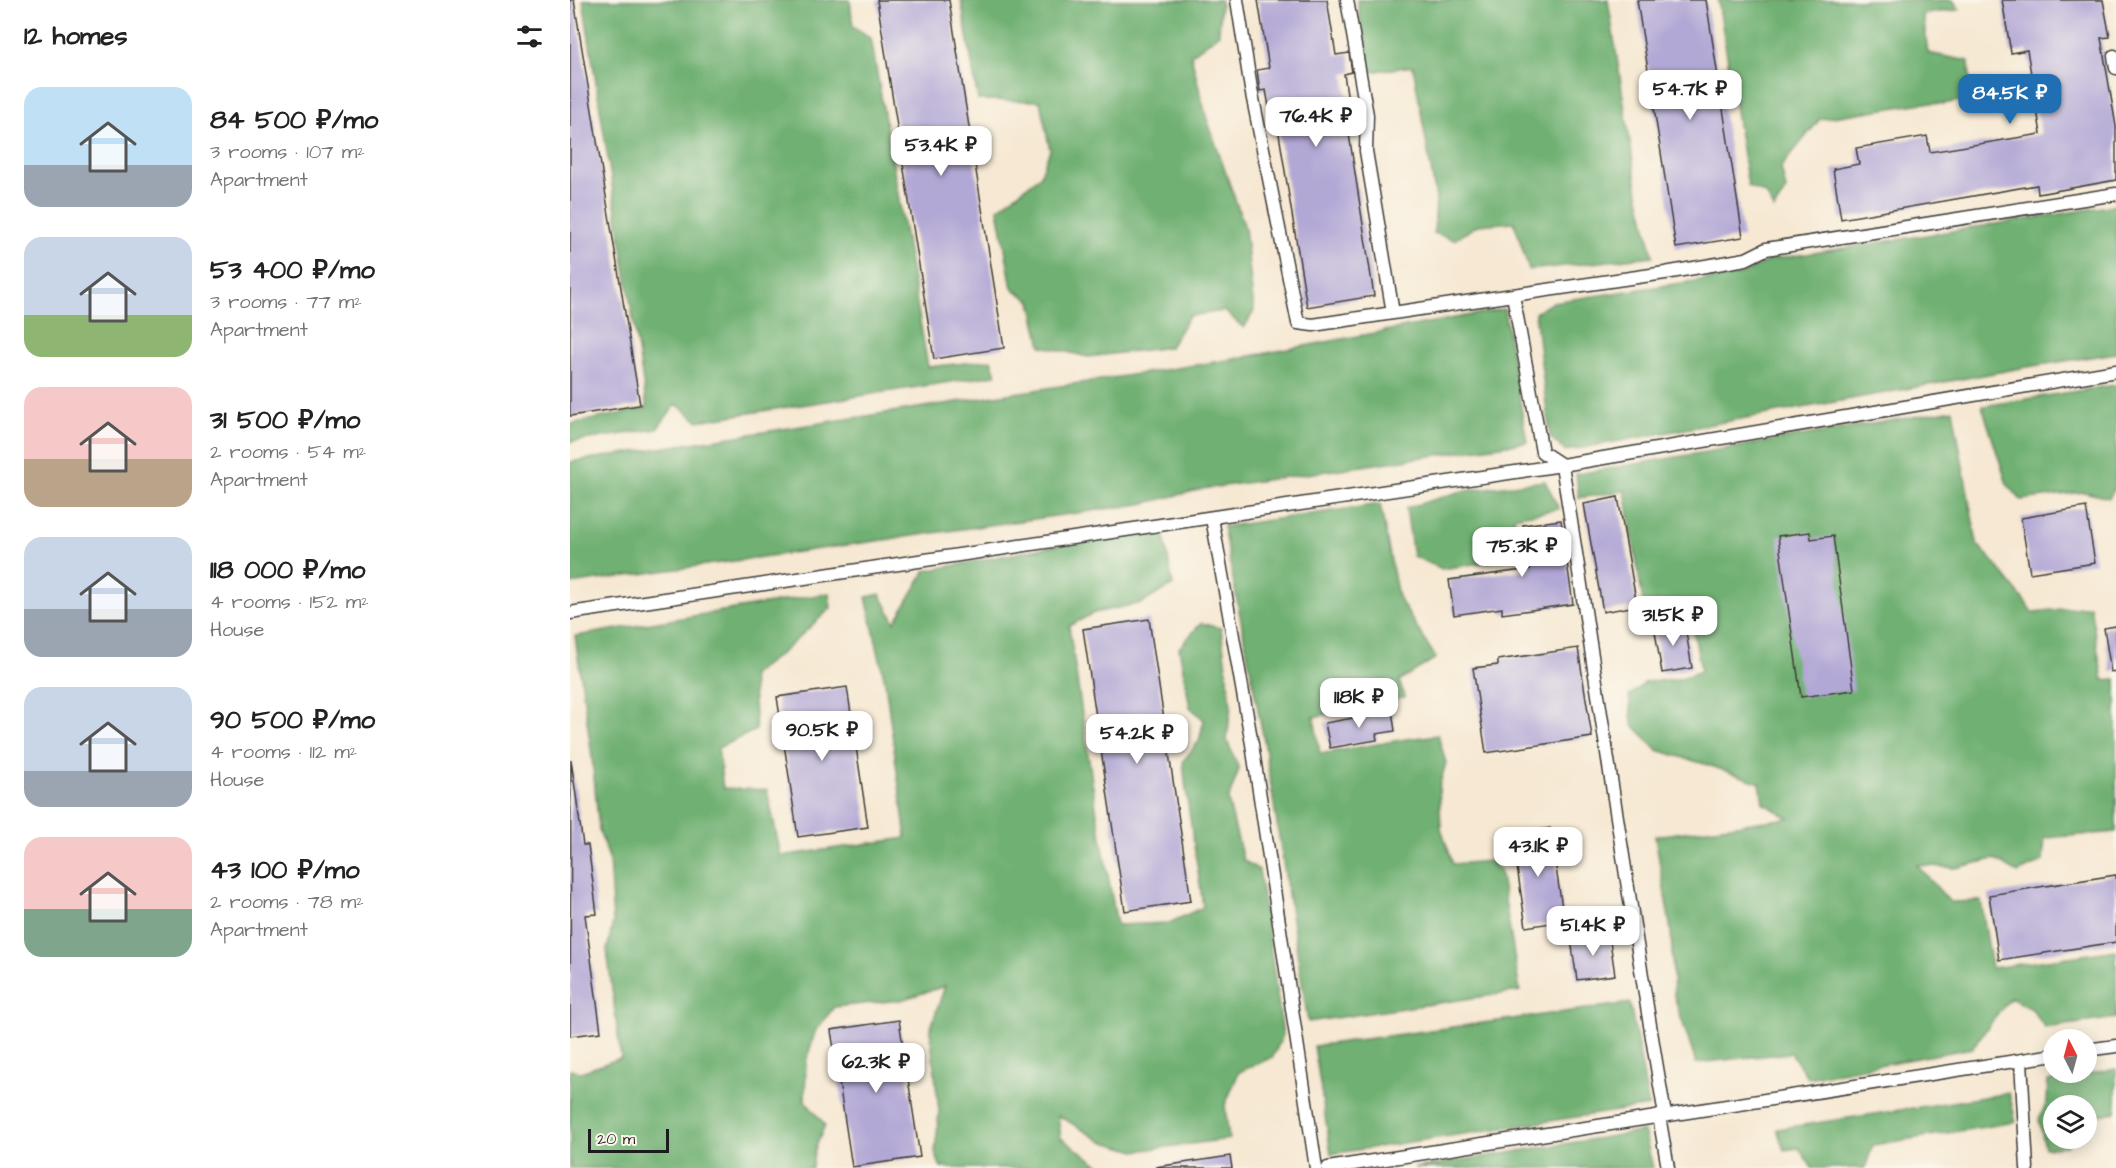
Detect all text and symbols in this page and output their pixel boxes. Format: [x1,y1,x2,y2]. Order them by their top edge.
text: 12 homes [24,18,127,54]
icon: filters [513,20,546,53]
pin: 54.7K ₽ [1635,70,1745,121]
pin: 84.5K ₽ [1955,74,2065,125]
text: 54.7K ₽ [1653,75,1727,103]
text: 84.5K ₽ [1972,79,2048,107]
pin: 76.4K ₽ [1261,97,1371,148]
text: 84 500 ₽/mo [210,102,378,138]
text: 76.4K ₽ [1279,102,1353,130]
icon: home [72,111,144,183]
pin: 53.4K ₽ [886,126,996,177]
text: 53.4K ₽ [905,131,977,159]
text: 3 rooms · 107 m² [210,138,365,166]
text: Apartment [210,166,308,194]
text: 53 400 ₽/mo [210,252,375,288]
icon: home [72,261,144,333]
text: 3 rooms · 77 m² [210,288,362,316]
text: Apartment [210,316,308,344]
text: 31 500 ₽/mo [210,402,360,438]
icon: home [72,411,144,483]
text: 2 rooms · 54 m² [210,438,366,466]
text: Apartment [210,466,308,494]
pin: 75.3K ₽ [1467,527,1577,578]
text: 75.3K ₽ [1486,532,1558,560]
text: 118 000 ₽/mo [210,552,365,588]
icon: home [72,561,144,633]
text: 4 rooms · 152 m² [210,588,369,616]
pin: 31.5K ₽ [1618,596,1728,647]
text: 31.5K ₽ [1642,601,1704,629]
text: House [210,616,264,644]
pin: 118K ₽ [1310,678,1408,729]
text: 118K ₽ [1334,683,1384,711]
text: 90 500 ₽/mo [210,702,375,738]
icon: home [72,711,144,783]
pin: 90.5K ₽ [767,711,877,762]
pin: 54.2K ₽ [1082,714,1192,765]
text: 90.5K ₽ [786,716,858,744]
text: 54.2K ₽ [1100,719,1174,747]
text: 4 rooms · 112 m² [210,738,357,766]
text: House [210,766,264,794]
pin: 43.1K ₽ [1483,827,1593,878]
text: 43.1K ₽ [1508,832,1568,860]
text: 43 100 ₽/mo [210,852,360,888]
icon: home [72,861,144,933]
text: 2 rooms · 78 m² [210,888,364,916]
pin: 51.4K ₽ [1538,906,1648,957]
text: 51.4K ₽ [1561,911,1625,939]
text: Apartment [210,916,308,944]
north arrow [2043,1029,2097,1083]
map controls [2043,1029,2097,1149]
pin: 62.3K ₽ [821,1043,931,1094]
text: 62.3K ₽ [842,1048,910,1076]
button: layers [2043,1095,2097,1149]
scale bar [588,1126,669,1154]
text: 20 m [597,1128,635,1150]

